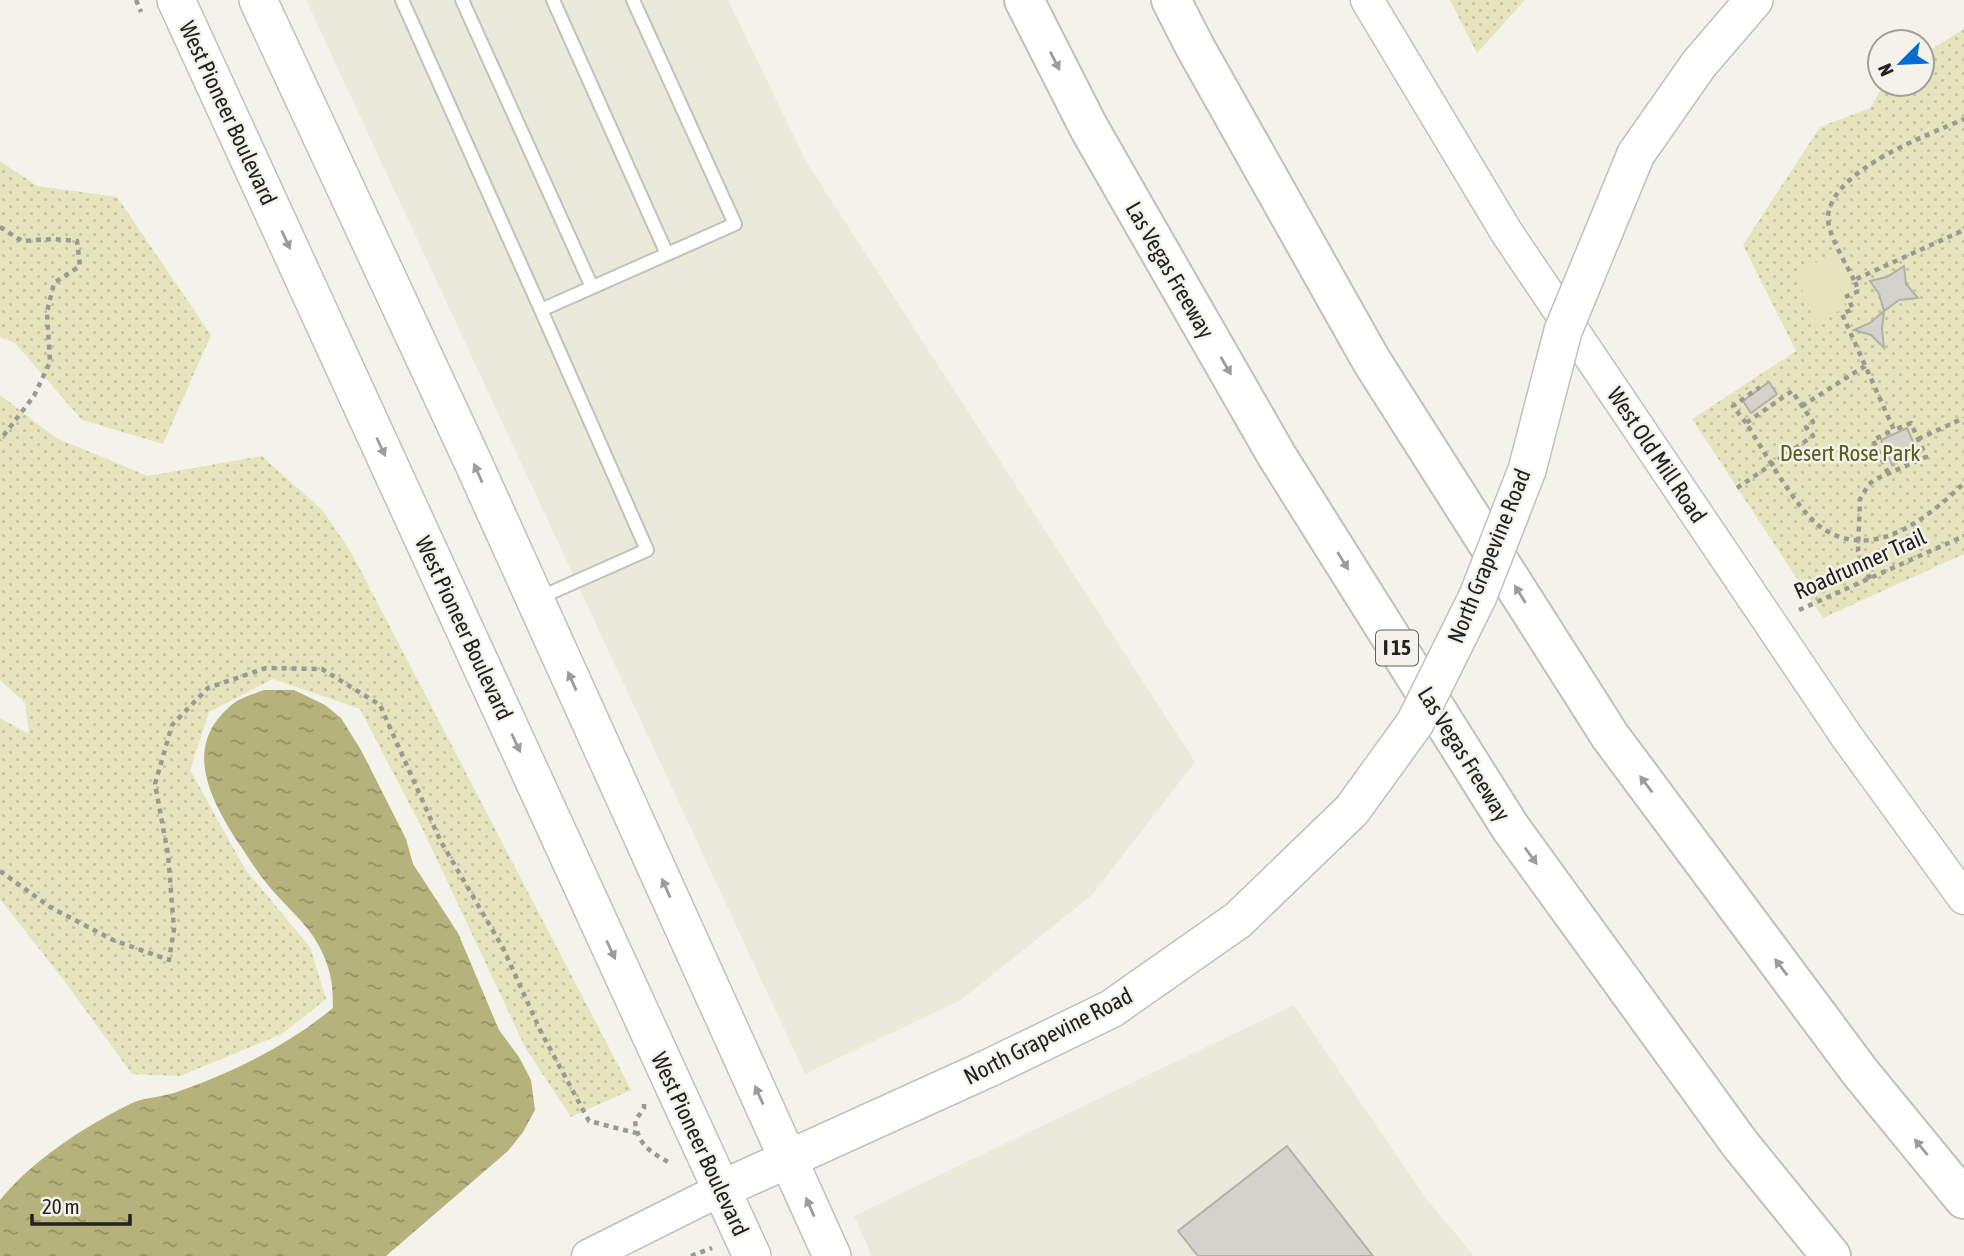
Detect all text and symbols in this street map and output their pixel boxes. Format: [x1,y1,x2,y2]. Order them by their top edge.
street label: West Pioneer Boulevard [174,17,282,209]
north arrow [1866,28,1936,98]
one-way arrow [1049,51,1061,71]
text: N [1873,60,1898,80]
street label: Las Vegas Freeway [1120,197,1220,343]
one-way arrow [280,230,292,250]
one-way arrow [1220,357,1232,376]
street label: West Old Mill Road [1602,382,1712,528]
one-way arrow [375,437,387,457]
park label: Desert Rose Park [1780,440,1920,466]
one-way arrow [472,463,483,484]
street label: North Grapevine Road [1442,465,1536,647]
street label: Roadrunner Trail [1790,523,1930,605]
street label: West Pioneer Boulevard [410,532,518,724]
one-way arrow [1336,552,1349,571]
one-way arrow [1514,585,1527,604]
road number: I 15 [1376,630,1418,666]
one-way arrow [566,671,578,691]
street label: Las Vegas Freeway [1412,682,1516,826]
one-way arrow [510,733,522,753]
one-way arrow [1639,775,1653,793]
one-way arrow [1524,847,1538,865]
one-way arrow [660,878,672,898]
one-way arrow [605,940,617,960]
one-way arrow [1775,958,1789,976]
street label: North Grapevine Road [959,982,1137,1090]
street label: West Pioneer Boulevard [646,1048,754,1240]
one-way arrow [753,1085,764,1106]
one-way arrow [1913,1138,1928,1156]
scale bar [32,1182,130,1226]
text: 20 m [42,1194,80,1218]
one-way arrow [804,1197,816,1217]

